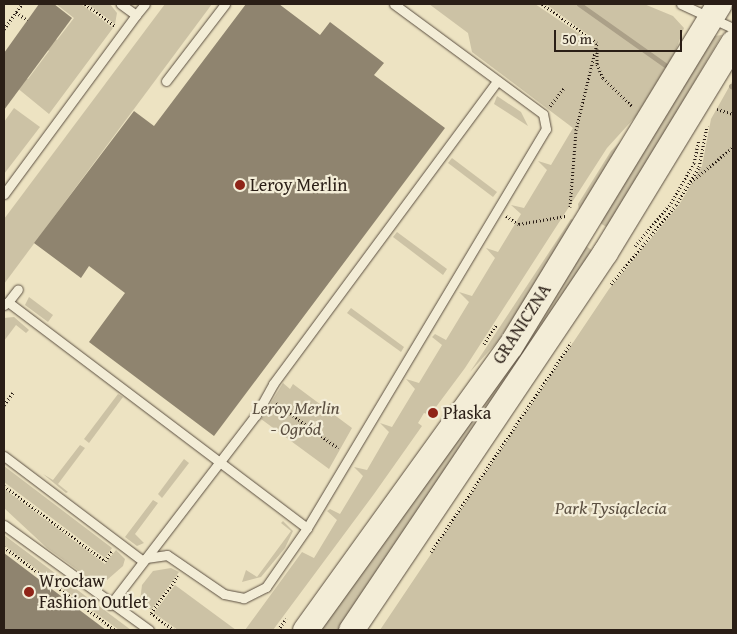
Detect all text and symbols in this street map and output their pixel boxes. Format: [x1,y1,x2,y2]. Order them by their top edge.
scale bar [557,20,684,52]
text: 50 m [562,28,592,49]
place label: Leroy Merlin [250,174,347,196]
marker: Leroy Merlin [234,179,246,191]
street label: GRANICZNA [488,280,556,368]
park label: Leroy Merlin - Ogród [252,398,340,440]
place label: Płaska [443,402,491,424]
marker: Płaska [427,407,439,419]
park label: Park Tysiąclecia [555,497,667,519]
place label: Wrocław Fashion Outlet [39,571,148,614]
marker: Wrocław Fashion Outlet [23,586,35,598]

